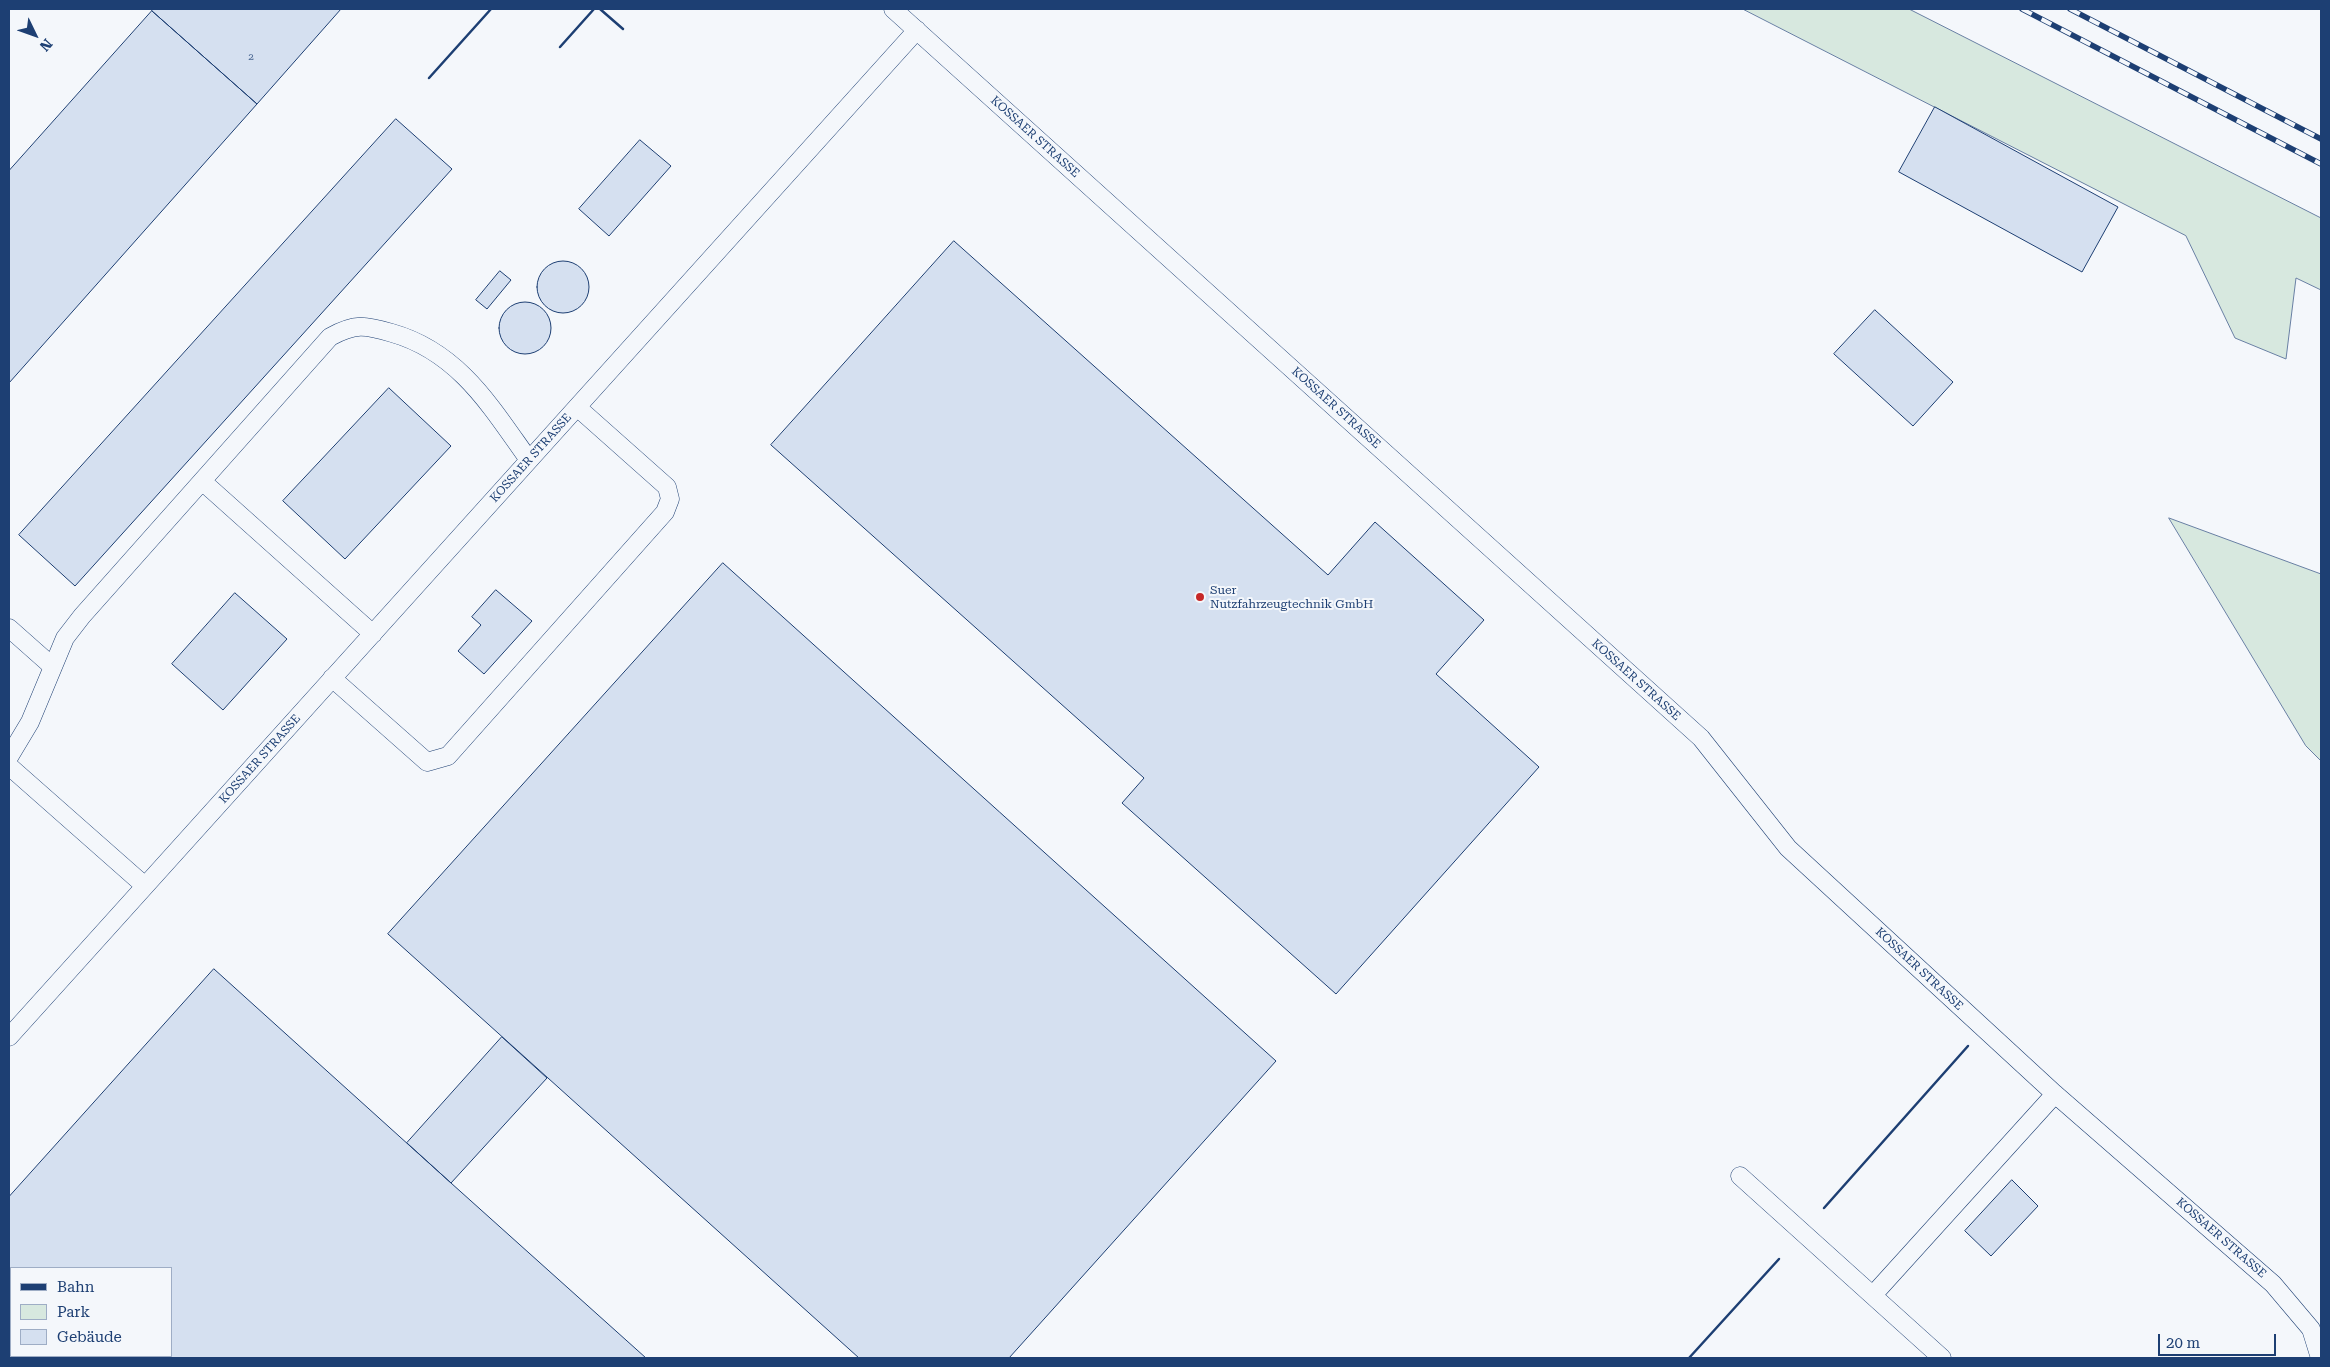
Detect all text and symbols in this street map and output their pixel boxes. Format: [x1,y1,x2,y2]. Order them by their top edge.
north arrow [10,10,60,60]
text: N [37,36,56,54]
house number: 2 [248,51,254,63]
street label: KOSSAER STRASSE [988,93,1082,181]
street label: KOSSAER STRASSE [1289,364,1383,452]
street label: KOSSAER STRASSE [487,411,575,505]
place label: Suer Nutzfahrzeugtechnik GmbH [1210,583,1373,611]
marker: Suer Nutzfahrzeugtechnik GmbH [1194,591,1206,603]
street label: KOSSAER STRASSE [1589,636,1683,724]
street label: KOSSAER STRASSE [216,712,304,806]
street label: KOSSAER STRASSE [1872,925,1966,1013]
street label: KOSSAER STRASSE [2173,1195,2269,1281]
legend [10,1267,172,1357]
text: Bahn [57,1278,94,1296]
text: Park [57,1303,90,1321]
scale bar [2160,1324,2278,1356]
text: Gebäude [57,1328,122,1346]
text: 20 m [2166,1334,2200,1352]

